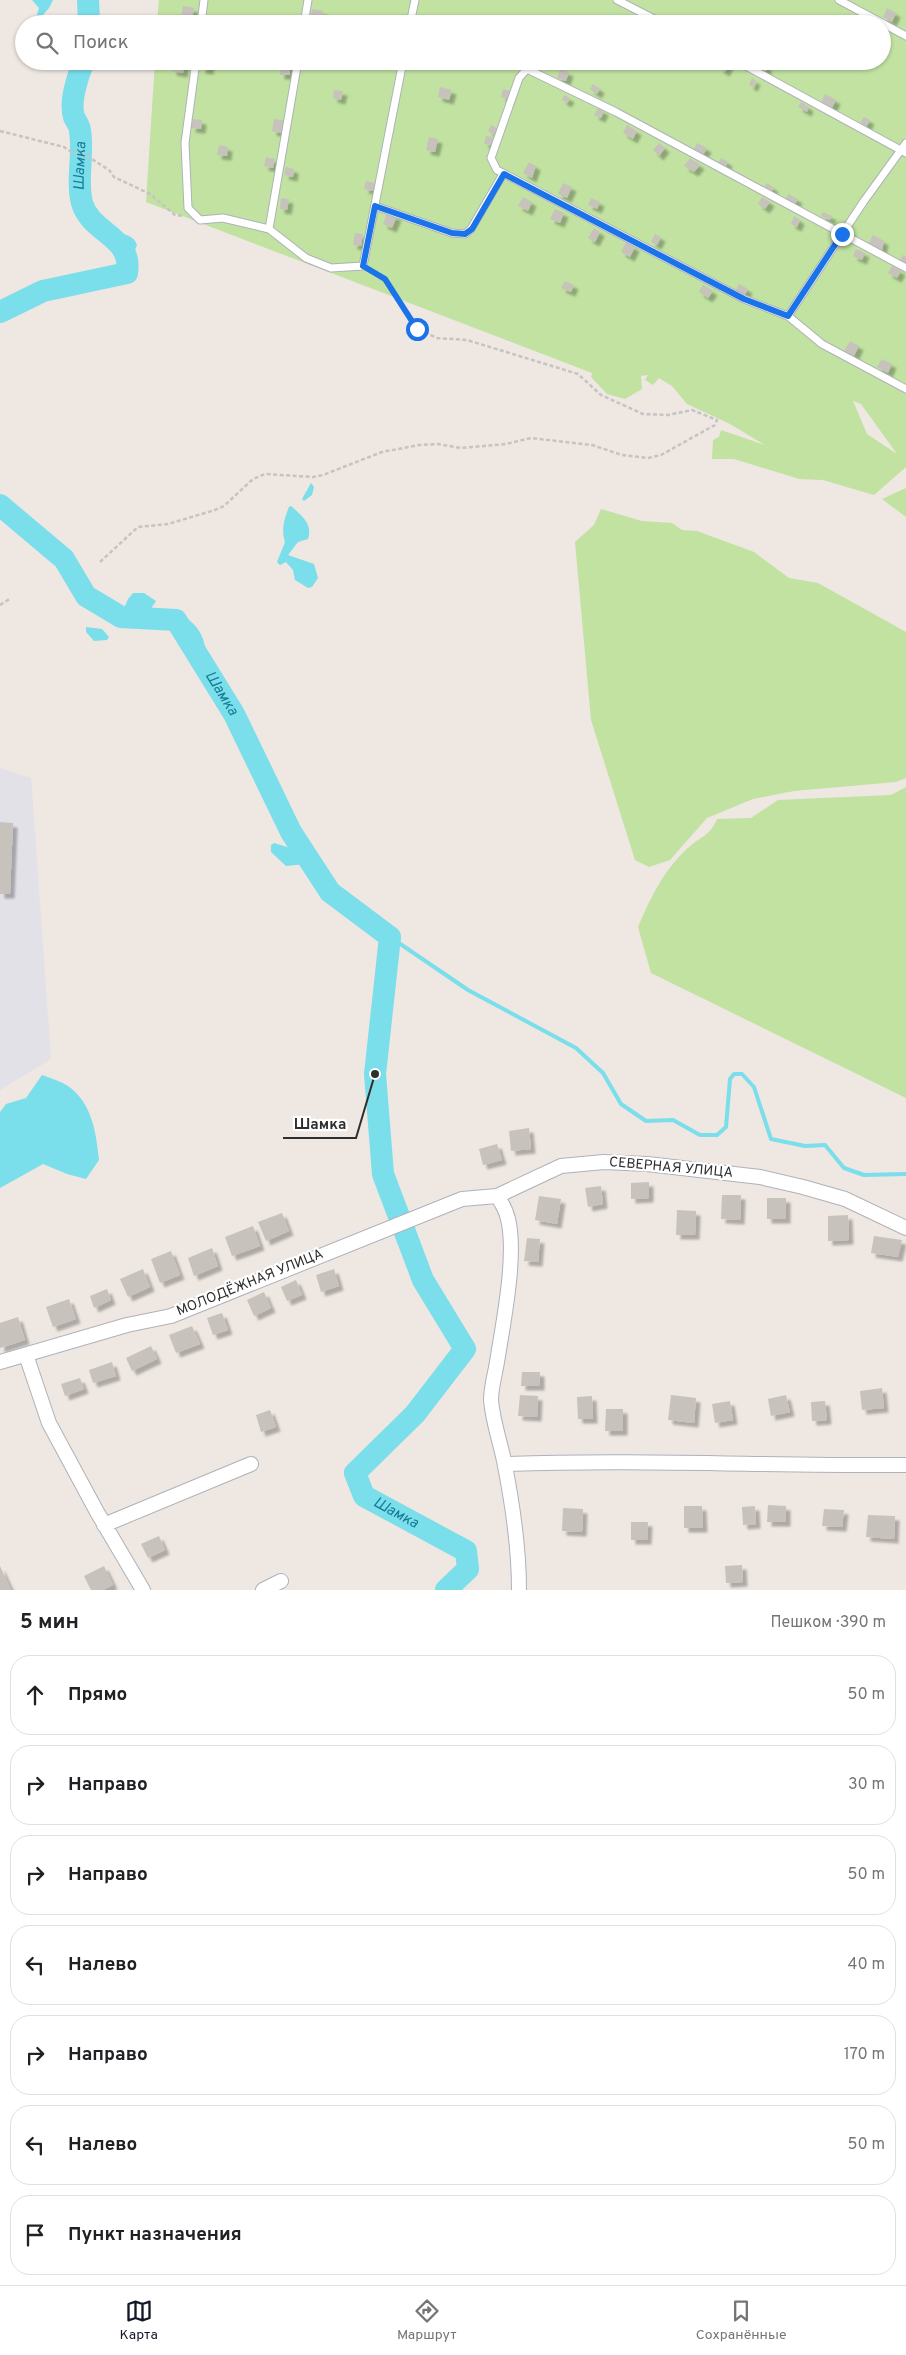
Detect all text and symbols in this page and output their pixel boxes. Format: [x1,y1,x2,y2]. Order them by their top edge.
search box [15,15,891,70]
icon: search [33,29,61,57]
text: Поиск [73,31,129,55]
water label: Шамка [70,141,91,191]
route end [831,223,854,246]
route start [406,318,429,341]
water label: Шамка [200,668,242,719]
callout: Шамка [283,1108,356,1138]
text: Шамка [294,1116,346,1135]
street label: СЕВЕРНАЯ УЛИЦА [608,1154,734,1182]
street label: МОЛОДЁЖНАЯ УЛИЦА [174,1245,326,1320]
water label: Шамка [370,1493,422,1533]
text: 5 мин [20,1609,79,1636]
text: Пешком · 390 m [770,1613,886,1633]
icon: ahead [21,1681,49,1709]
text: Прямо [68,1683,127,1707]
text: 50 m [848,1685,885,1705]
icon: right [21,1771,49,1799]
text: Направо [68,1773,148,1797]
text: 30 m [848,1775,885,1795]
icon: right [21,1861,49,1889]
text: Направо [68,1863,148,1887]
text: 50 m [848,1865,885,1885]
icon: left [21,1951,49,1979]
text: Налево [68,1953,137,1977]
text: 40 m [847,1955,885,1975]
icon: right [21,2041,49,2069]
text: Направо [68,2043,148,2067]
text: 170 m [844,2045,885,2065]
icon: left [21,2131,49,2159]
text: Налево [68,2133,137,2157]
text: 50 m [848,2135,885,2155]
icon: arrive [21,2221,49,2249]
text: Пункт назначения [68,2223,242,2247]
tab: Карта [120,2297,158,2344]
tab: Маршрут [397,2297,457,2344]
tab: Сохранённые [696,2297,786,2344]

